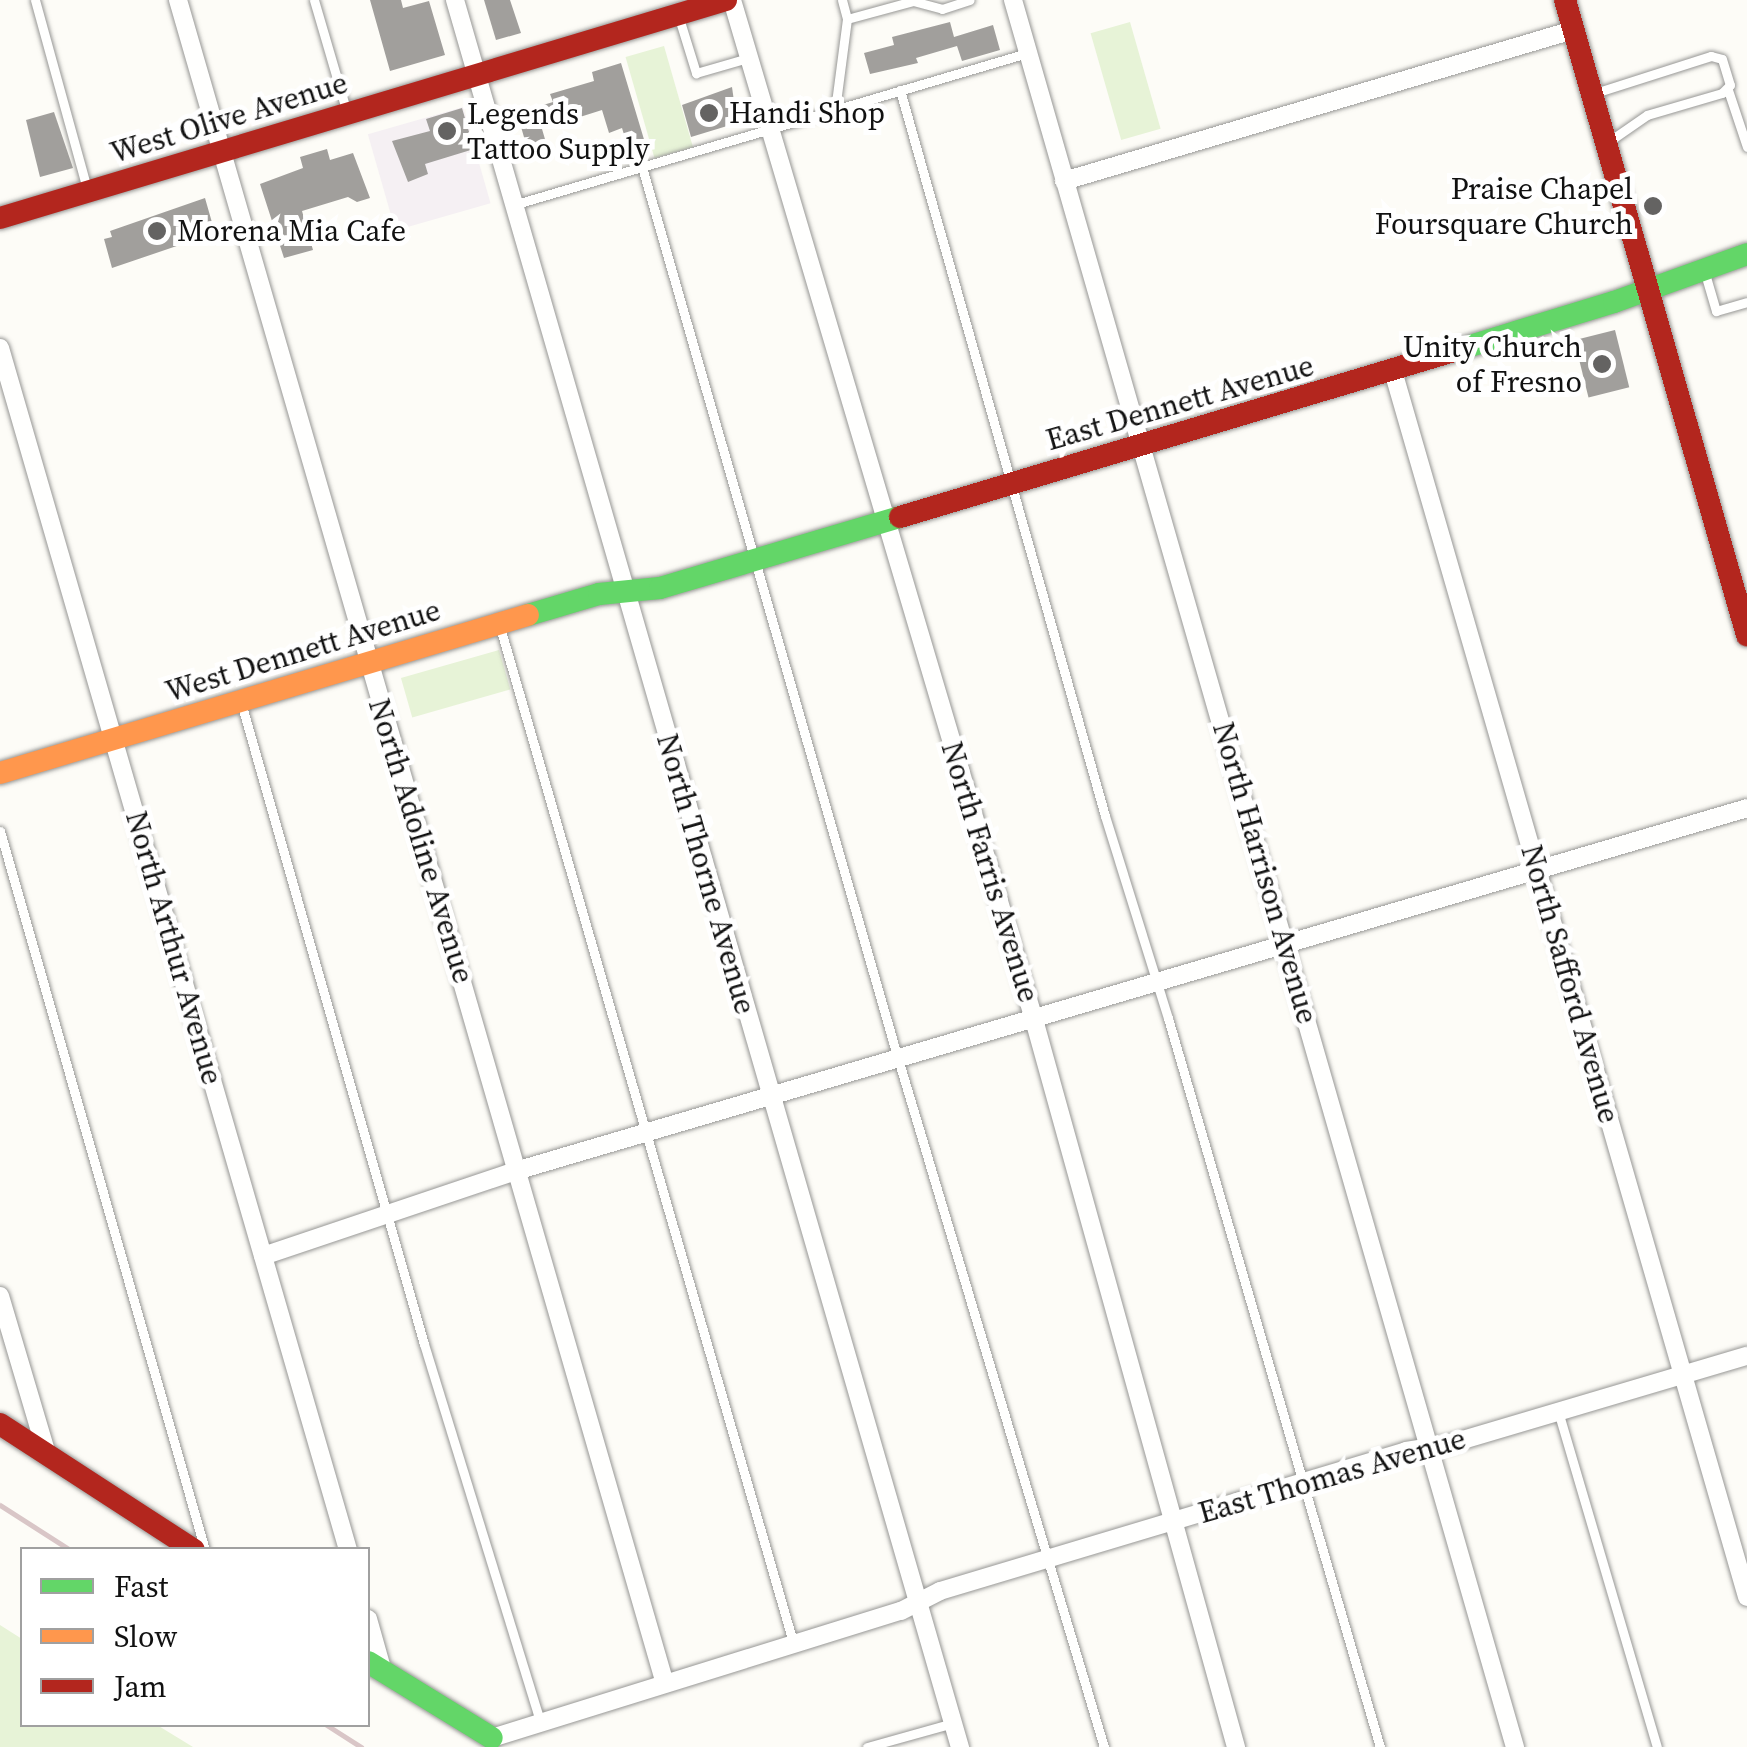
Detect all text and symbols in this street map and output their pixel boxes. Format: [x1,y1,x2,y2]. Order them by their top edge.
street label: West Olive Avenue [106,65,352,171]
place label: Handi Shop [729,95,885,131]
place label: Legends Tattoo Supply [467,96,649,166]
marker: Handi Shop [698,102,720,124]
marker: Legends Tattoo Supply [436,120,458,142]
place label: Praise Chapel Foursquare Church [1375,171,1633,242]
marker: Praise Chapel Foursquare Church [1642,195,1664,217]
place label: Morena Mia Cafe [177,213,406,249]
marker: Morena Mia Cafe [146,220,168,242]
place label: Unity Church of Fresno [1403,329,1582,400]
street label: East Dennett Avenue [1042,348,1318,458]
marker: Unity Church of Fresno [1591,353,1613,375]
street label: West Dennett Avenue [161,592,445,710]
street label: North Adoline Avenue [361,694,481,988]
street label: North Harrison Avenue [1205,718,1325,1028]
street label: North Thorne Avenue [649,729,763,1019]
street label: North Farris Avenue [933,738,1047,1006]
street label: North Arthur Avenue [118,807,230,1089]
street label: North Safford Avenue [1513,841,1627,1127]
street label: East Thomas Avenue [1194,1421,1470,1531]
legend [20,1547,370,1727]
text: Fast [114,1566,168,1607]
text: Slow [114,1616,177,1657]
text: Jam [114,1666,167,1707]

